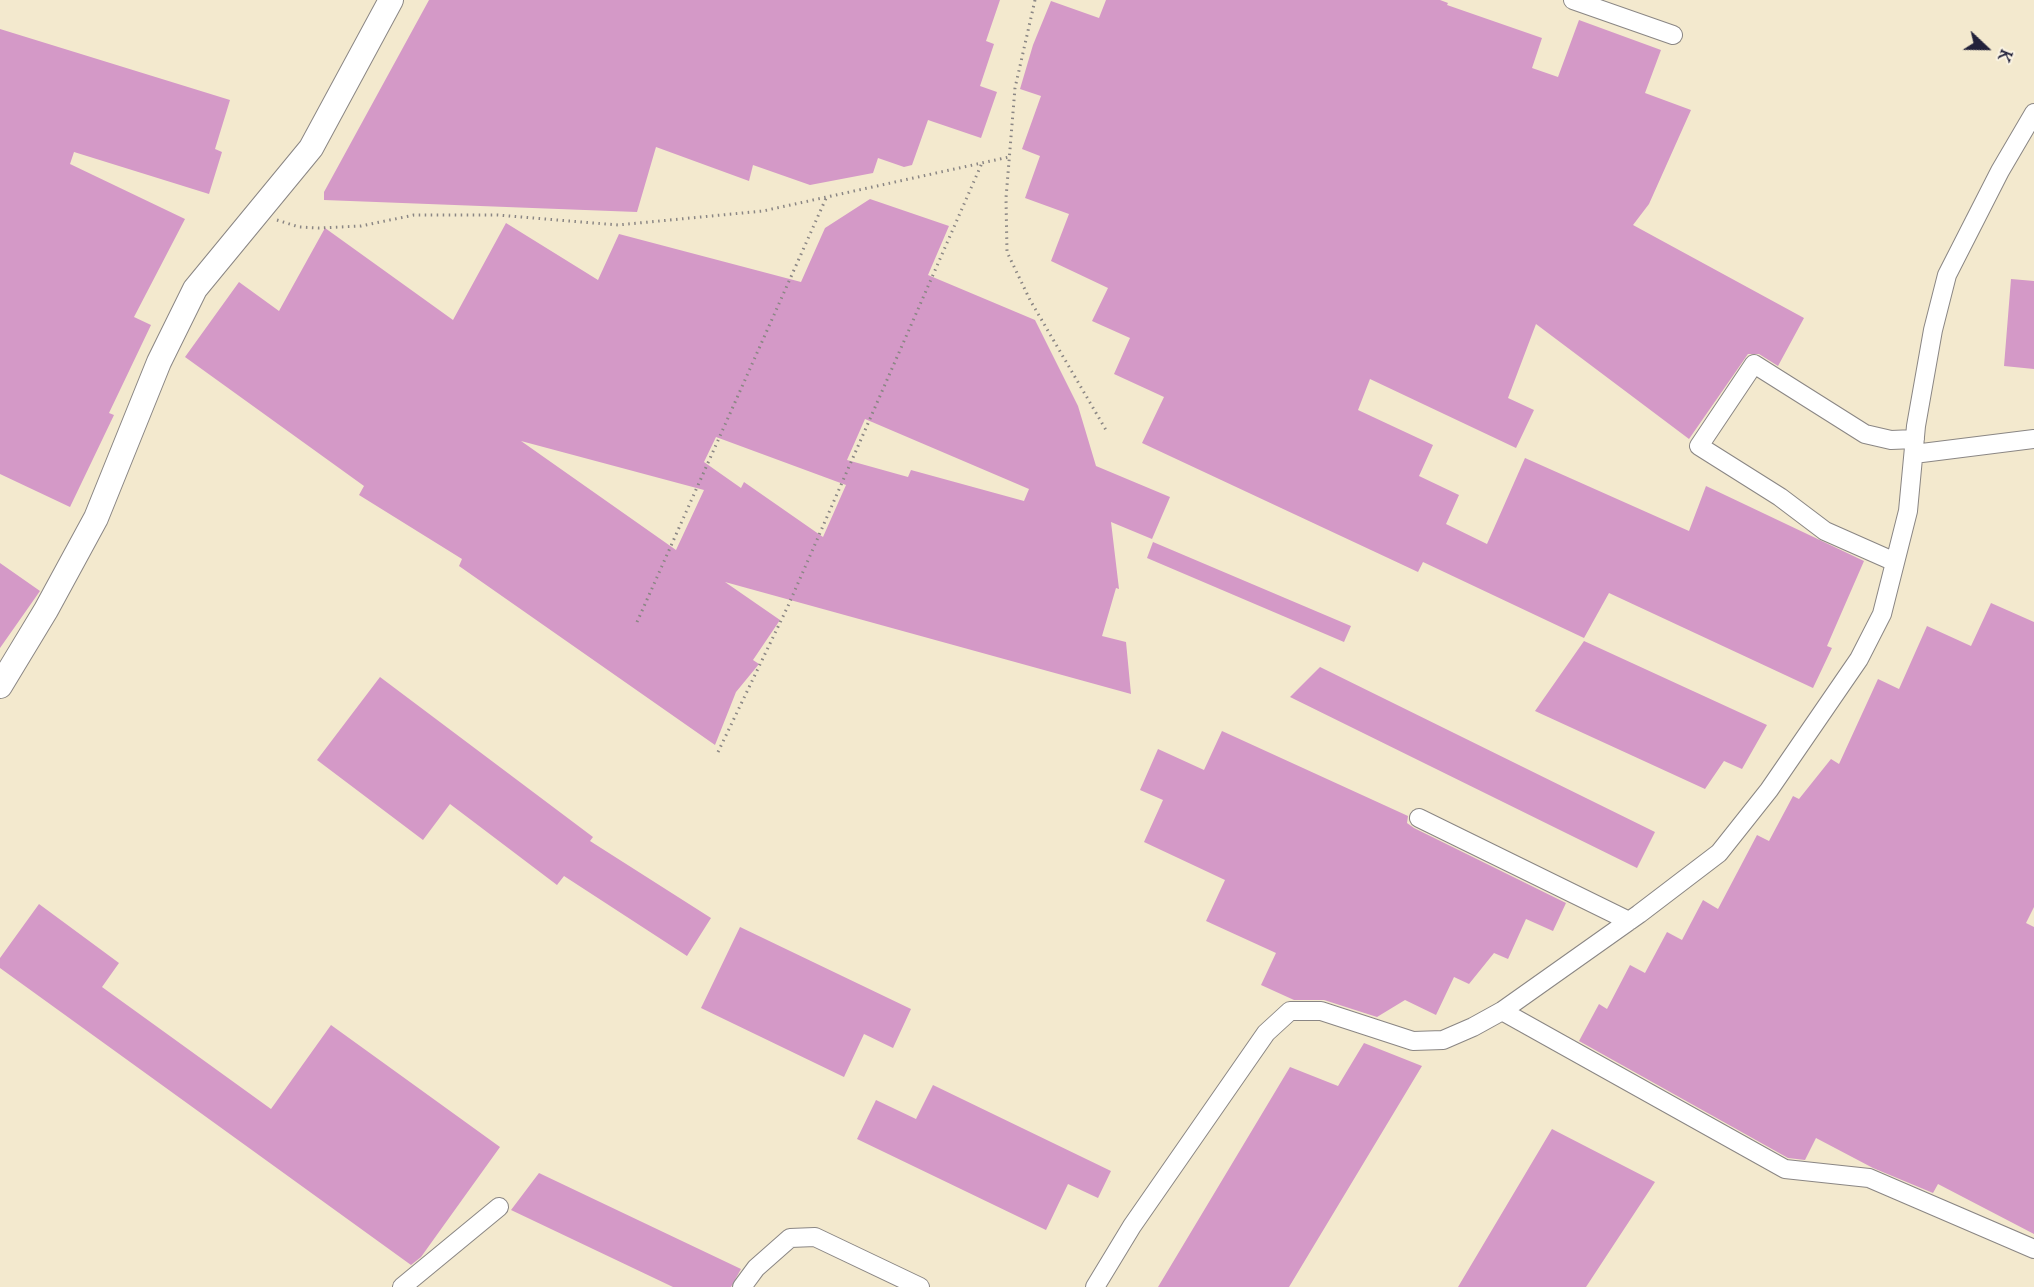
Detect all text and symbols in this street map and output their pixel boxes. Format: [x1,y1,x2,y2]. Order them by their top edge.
north arrow [1956,18,2016,78]
text: K [1990,45,2016,65]

